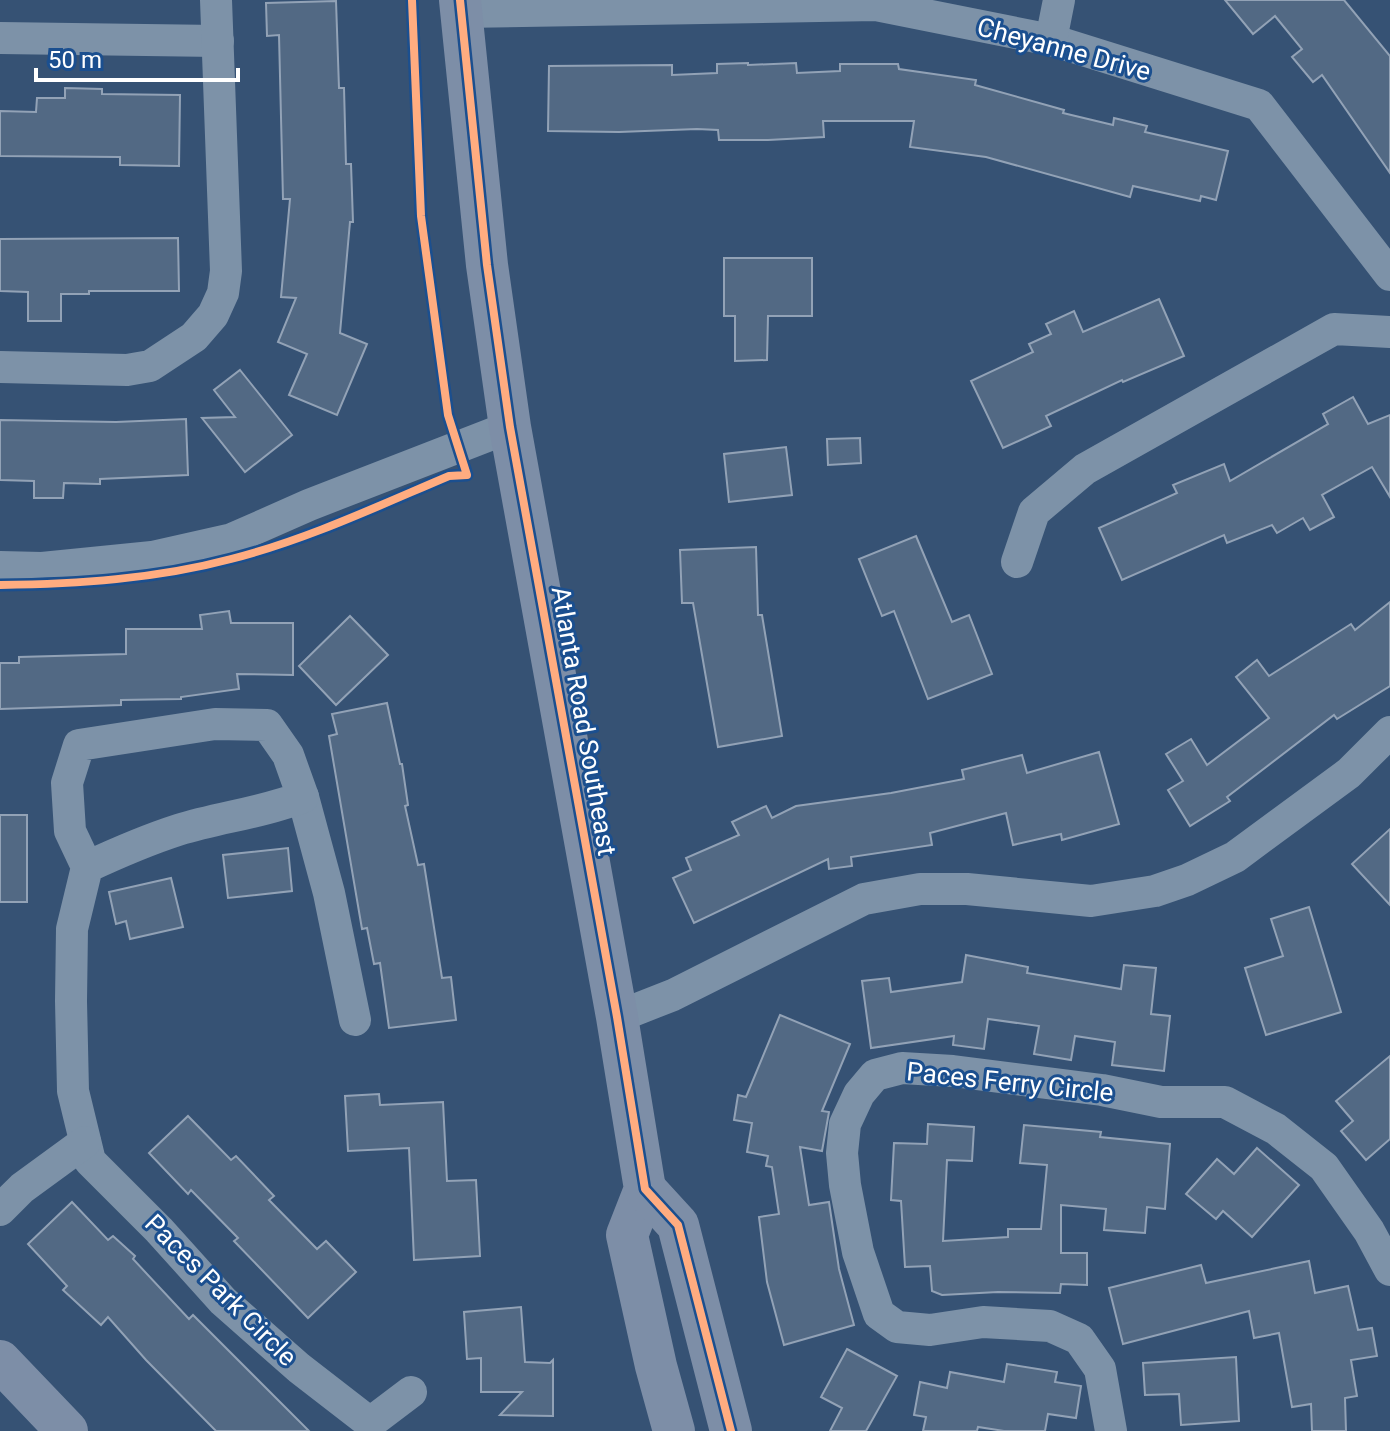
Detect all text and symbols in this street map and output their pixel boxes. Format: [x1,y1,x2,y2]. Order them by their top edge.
street label: Cheyanne Drive [974,11,1154,87]
scale bar [36,32,238,82]
text: 50 m [48,46,102,74]
street label: Atlanta Road Southeast [546,584,622,858]
street label: Paces Ferry Circle [905,1056,1115,1108]
street label: Paces Park Circle [139,1208,303,1372]

